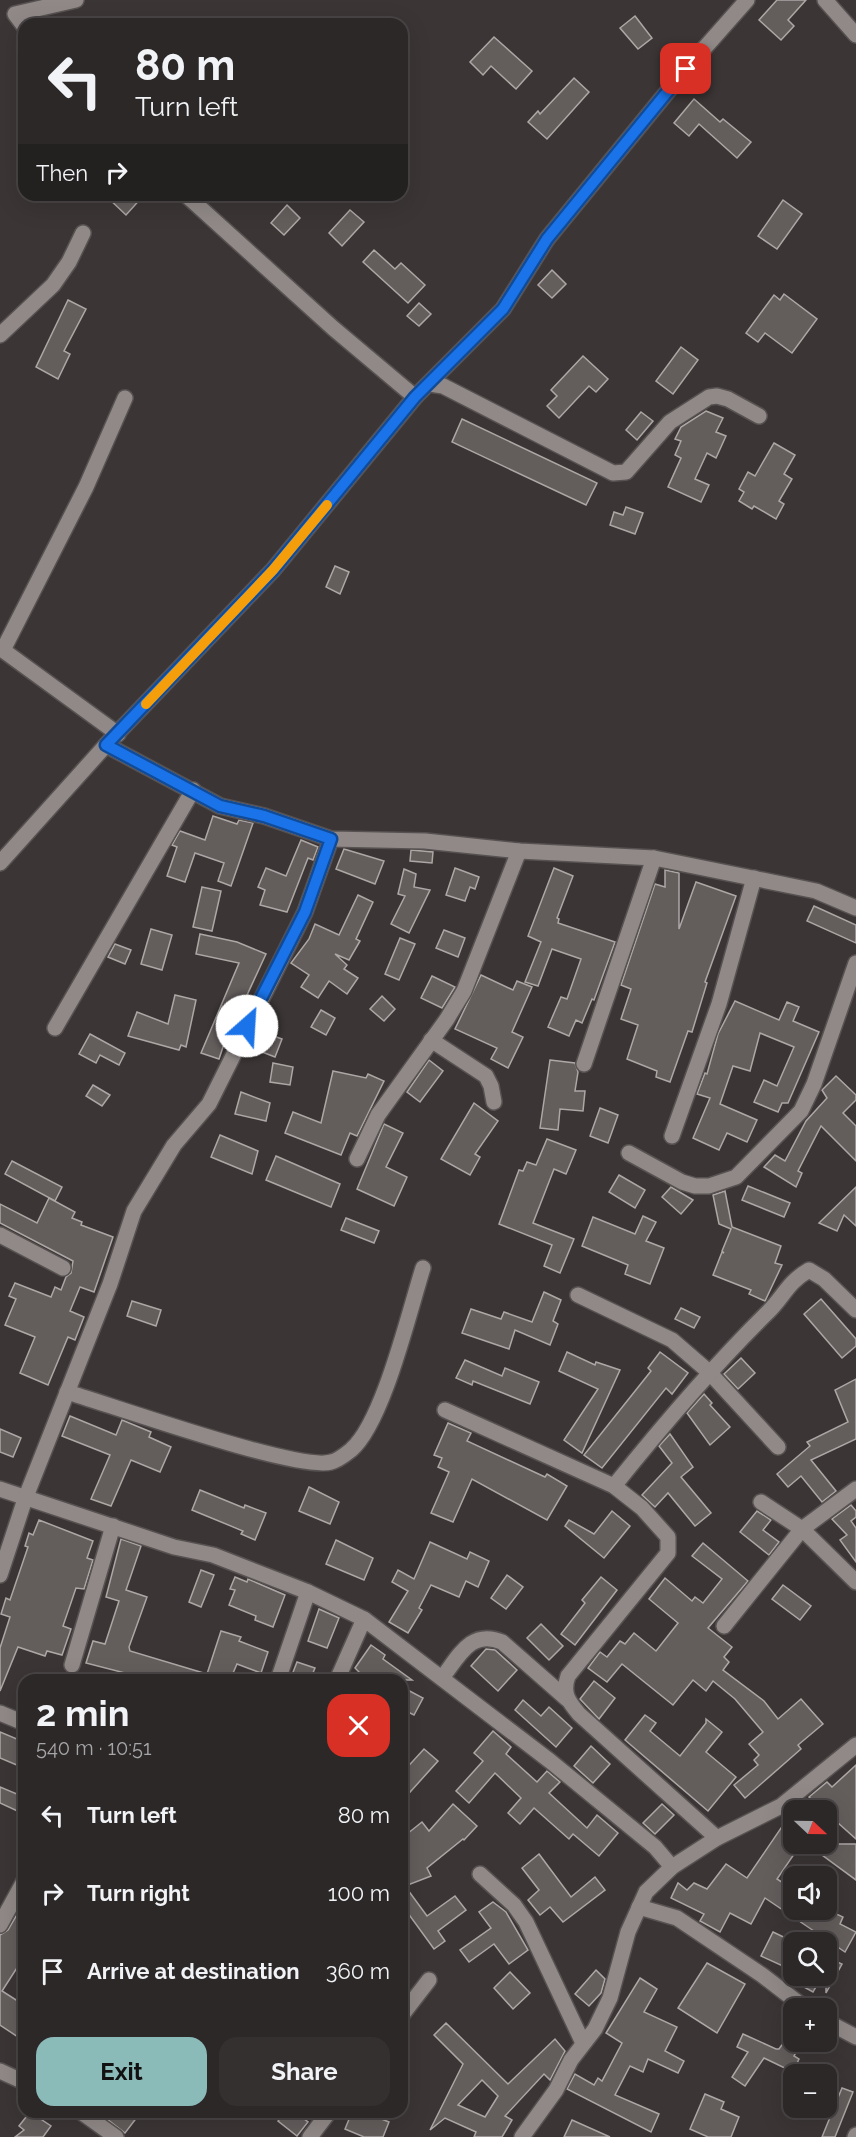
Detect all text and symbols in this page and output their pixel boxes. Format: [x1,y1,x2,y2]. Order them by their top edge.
text: 80 m [135,41,235,90]
icon: left [36,42,114,120]
pin [660,43,711,94]
icon: arrive [669,52,702,85]
text: Turn left [135,91,238,122]
icon: right [100,156,133,189]
text: Then [36,160,88,186]
position arrow [215,994,279,1058]
text: 2 min [36,1692,129,1734]
button: close [327,1694,390,1757]
text: 540 m · 10:51 [36,1736,152,1760]
icon: left [36,1799,69,1832]
north arrow [783,1800,837,1854]
map controls [783,1800,837,2118]
text: Turn left [87,1802,177,1828]
text: 80 m [338,1802,390,1828]
button: sound [783,1866,837,1920]
icon: right [36,1877,69,1910]
text: Turn right [87,1880,190,1906]
text: 100 m [328,1880,390,1906]
button: search [783,1932,837,1986]
icon: arrive [36,1955,69,1988]
text: Arrive at destination [87,1958,300,1984]
text: 360 m [326,1958,390,1984]
button: + [783,1998,837,2052]
button: Exit [36,2037,207,2106]
button: Share [219,2037,390,2106]
button: − [783,2064,837,2118]

